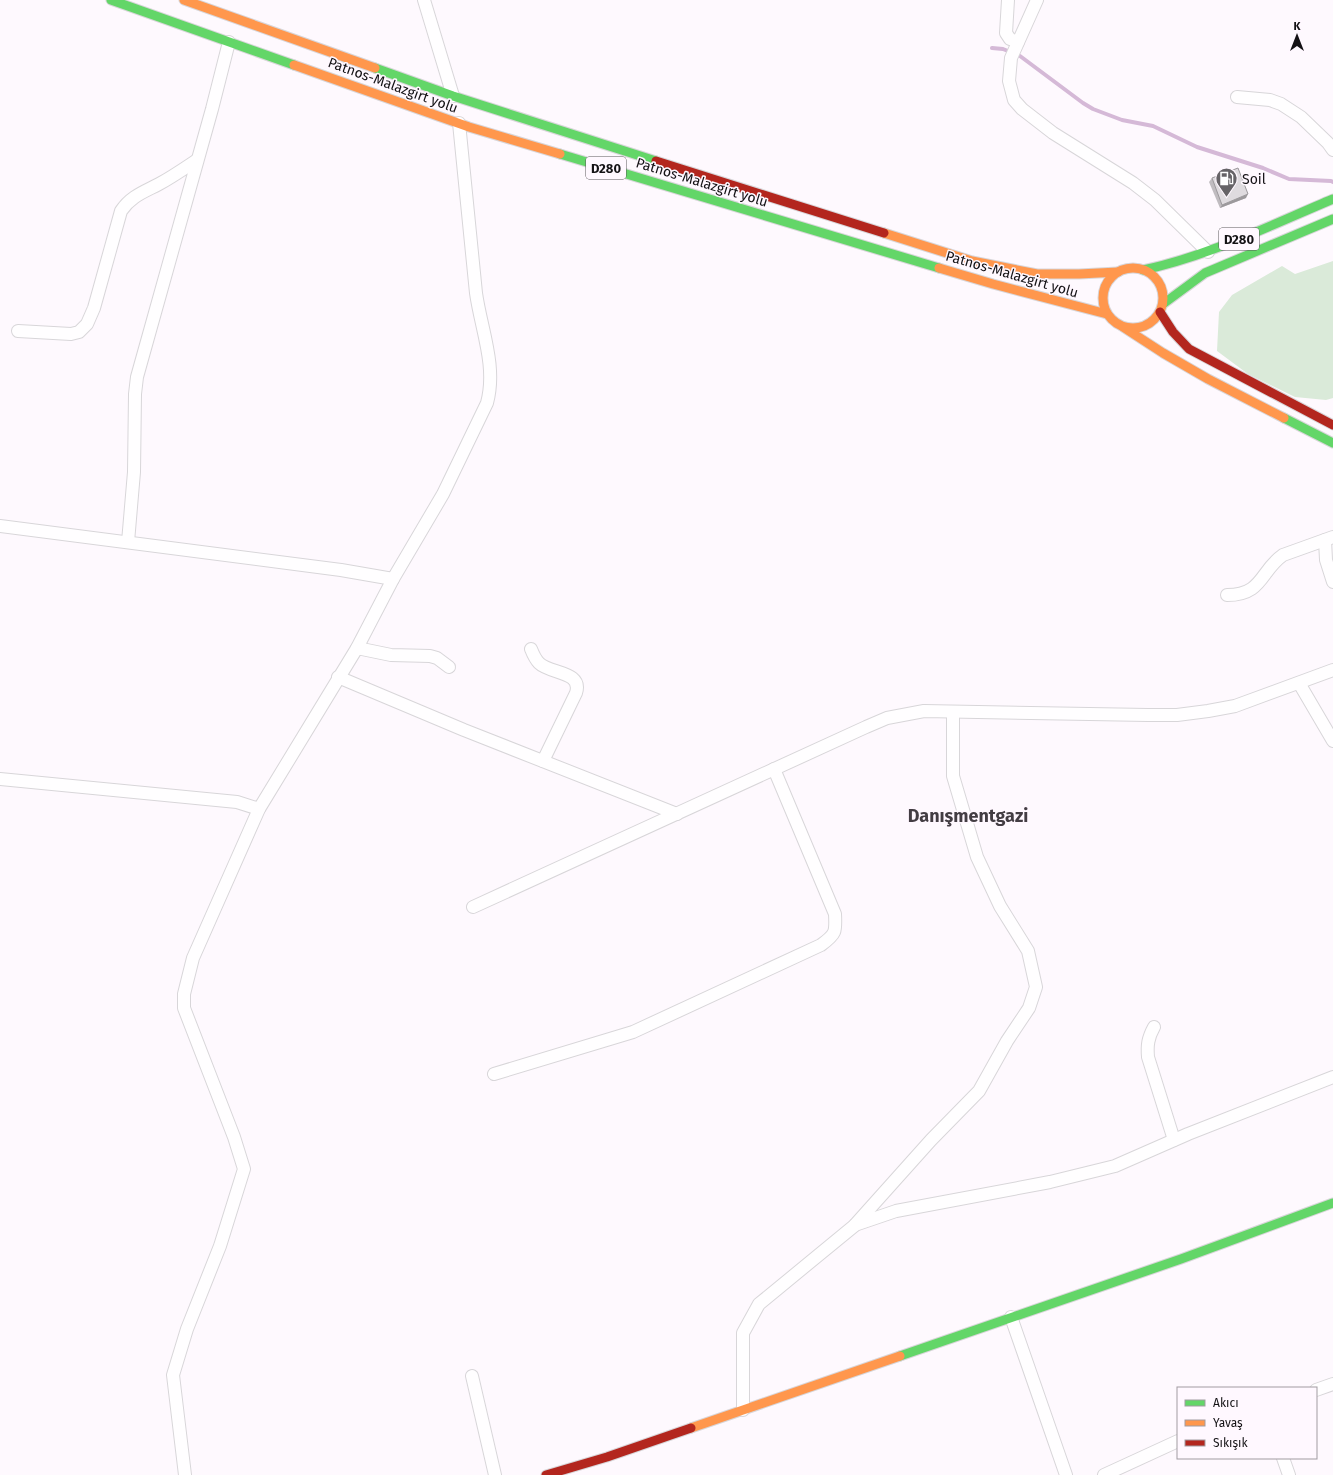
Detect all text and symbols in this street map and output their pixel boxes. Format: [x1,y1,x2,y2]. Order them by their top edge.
north arrow [1277,16,1317,56]
text: K [1294,20,1302,33]
street label: Patnos-Malazgirt yolu [326,54,460,117]
street label: Patnos-Malazgirt yolu [634,154,770,211]
road number: D280 [586,157,626,179]
fuel station icon: Soil [1213,166,1239,199]
place label: Soil [1242,171,1266,188]
road number: D280 [1219,228,1259,250]
street label: Patnos-Malazgirt yolu [944,247,1080,302]
district label: Danışmentgazi [908,805,1028,827]
legend [1177,1387,1317,1459]
text: Akıcı [1213,1396,1239,1410]
text: Yavaş [1213,1416,1243,1430]
text: Sıkışık [1213,1436,1248,1450]

